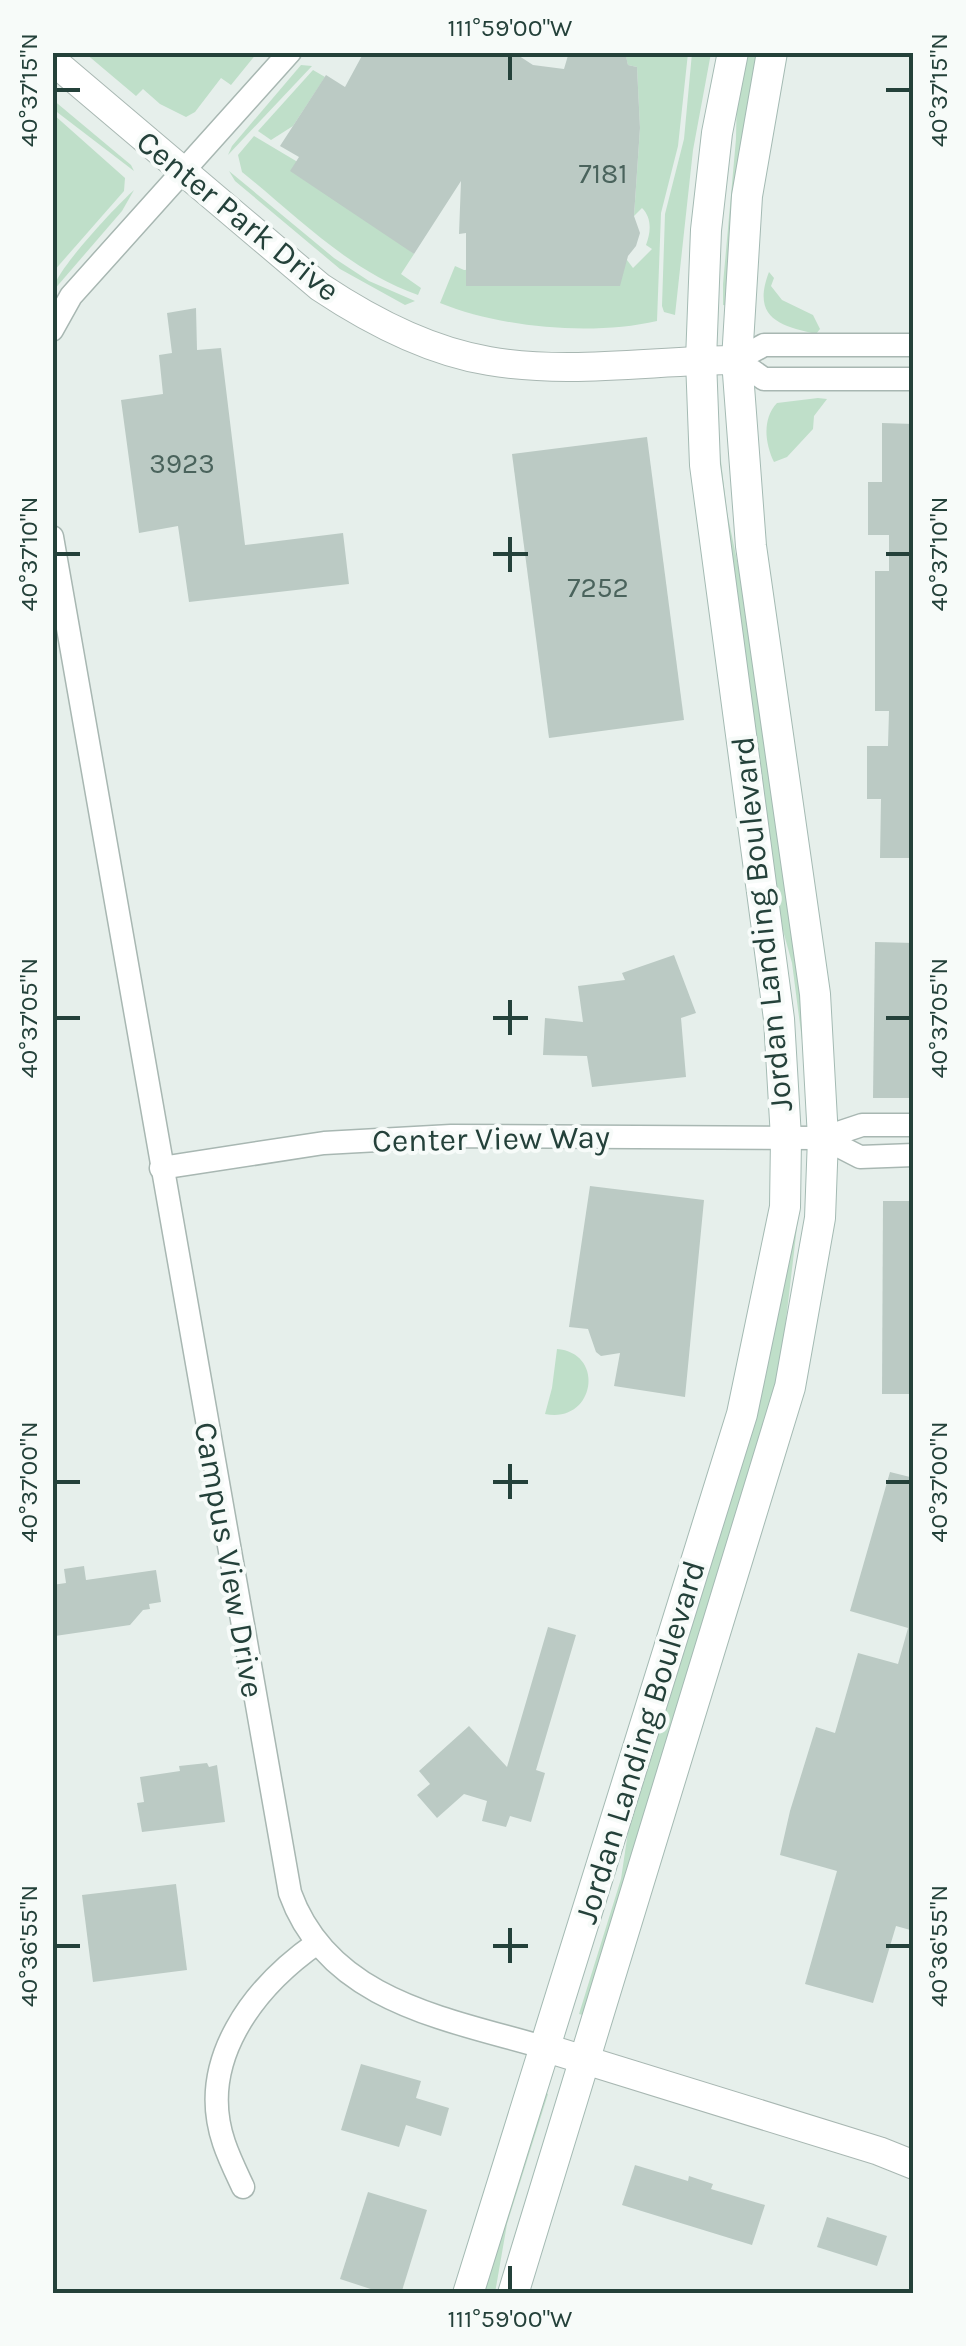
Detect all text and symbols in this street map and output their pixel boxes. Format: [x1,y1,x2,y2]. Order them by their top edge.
text: 111°59'00"W [448,13,572,42]
text: 40°37'15"N [14,33,43,147]
text: 40°37'15"N [924,33,953,147]
street label: Center Park Drive [129,123,347,309]
house number: 7181 [579,157,627,190]
house number: 3923 [149,447,215,480]
text: 40°37'10"N [14,496,43,612]
text: 40°37'10"N [924,496,953,612]
house number: 7252 [567,571,629,604]
street label: Jordan Landing Boulevard [724,735,800,1113]
text: 40°37'05"N [14,958,43,1078]
text: 40°37'05"N [924,958,953,1078]
street label: Center View Way [372,1118,610,1160]
street label: Campus View Drive [187,1419,271,1701]
text: 40°37'00"N [14,1421,43,1543]
text: 40°37'00"N [924,1421,953,1543]
street label: Jordan Landing Boulevard [567,1556,713,1928]
text: 40°36'55"N [14,1885,43,2007]
text: 40°36'55"N [924,1885,953,2007]
text: 111°59'00"W [448,2304,572,2333]

